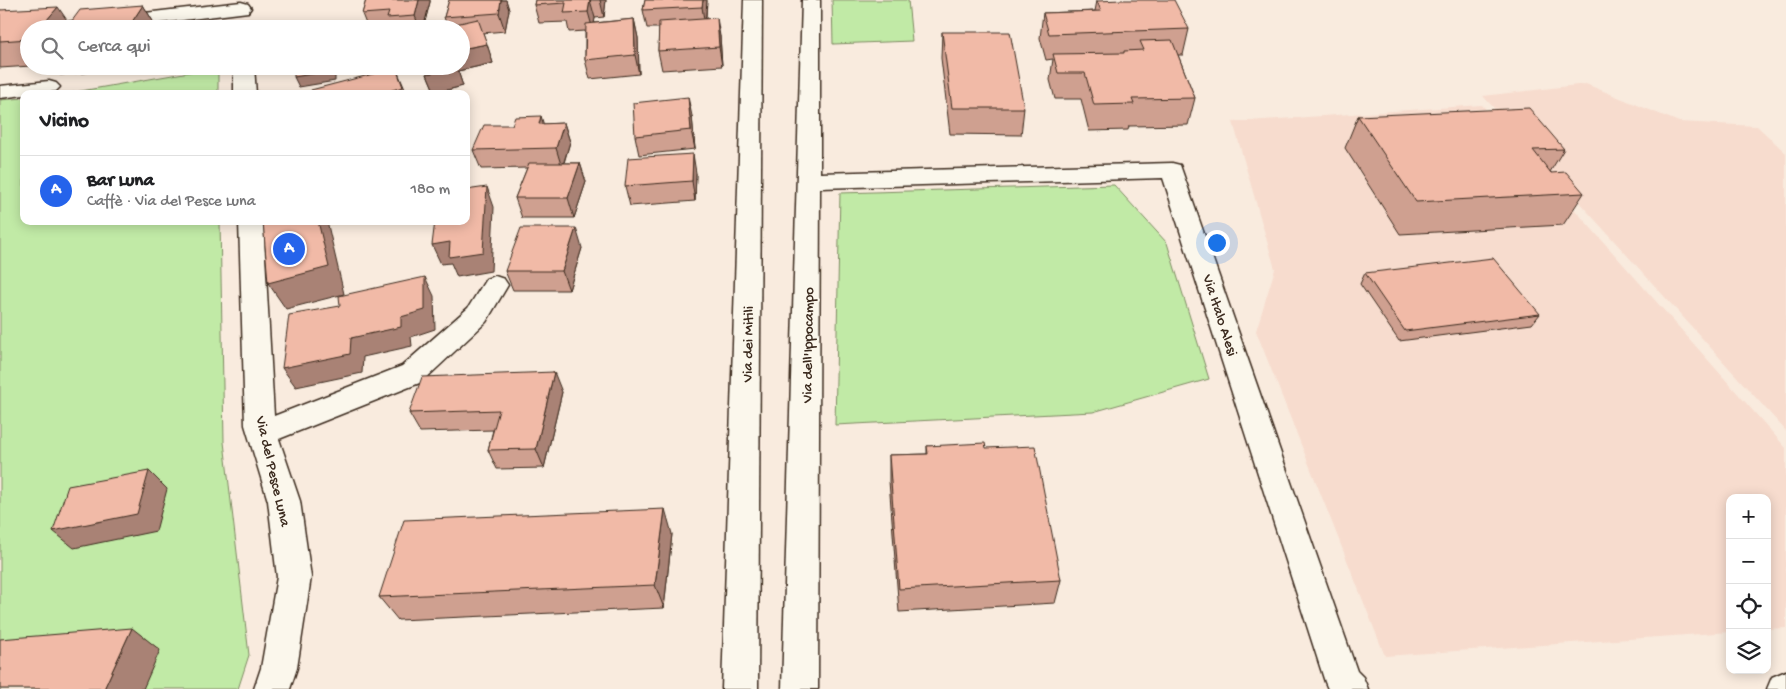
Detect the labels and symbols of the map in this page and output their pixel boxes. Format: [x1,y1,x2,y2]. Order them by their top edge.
pin: A [273,230,305,268]
your location [1204,230,1230,256]
street label: Via Italo Alesi [1197,272,1241,359]
street label: Via dell'Ippocampo [799,287,819,404]
street label: Via dei Mitili [739,306,759,383]
street label: Via del Pesce Luna [250,414,294,529]

